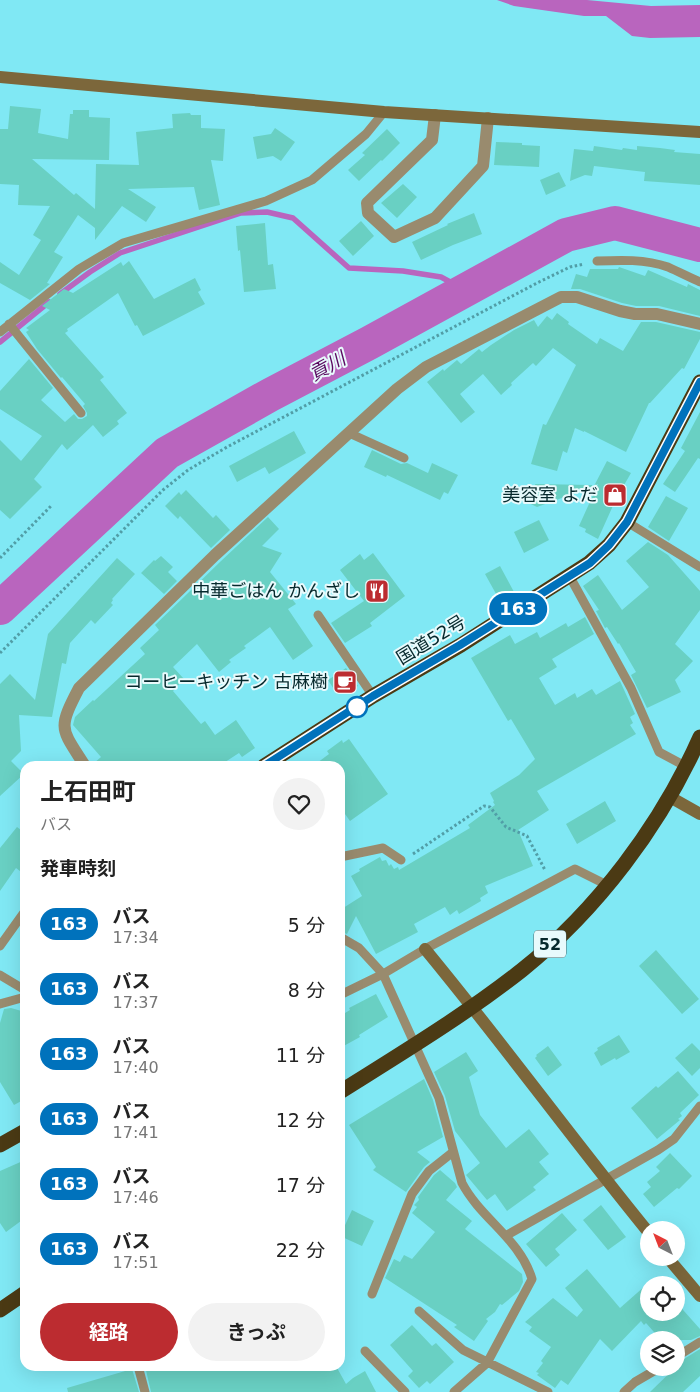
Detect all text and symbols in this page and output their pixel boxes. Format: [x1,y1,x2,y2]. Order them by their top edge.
water label: 貢川 [305,346,351,385]
shop icon: 美容室 よだ [602,482,628,508]
place label: 美容室 よだ [502,484,598,505]
restaurant icon: 中華ごはん かんざし [364,578,390,604]
place label: 中華ごはん かんざし [192,580,360,601]
line badge: 163 [489,593,547,625]
text: 163 [499,598,537,619]
street label: 国道52号 [392,611,469,668]
cafe icon: コーヒーキッチン 古麻樹 [332,669,358,695]
place label: コーヒーキッチン 古麻樹 [124,671,328,692]
unlabelled marker [346,696,368,718]
text: 上石田町 [40,778,136,806]
button: heart [273,778,325,830]
text: バス [40,815,72,834]
text: 発車時刻 [40,857,116,879]
text: バス [113,905,151,927]
text: 163 [50,913,88,934]
text: 5 分 [288,914,325,936]
text: 17:34 [113,928,159,947]
road number: 52 [534,931,566,958]
text: バス [113,970,151,992]
text: 163 [50,978,88,999]
text: 8 分 [288,979,325,1001]
text: 17:37 [113,993,159,1012]
text: バス [113,1035,151,1057]
text: 163 [50,1043,88,1064]
text: 11 分 [276,1044,325,1066]
text: 17:40 [113,1058,159,1077]
text: バス [113,1100,151,1122]
text: 163 [50,1108,88,1129]
text: 12 分 [276,1109,325,1131]
text: 17:41 [113,1123,159,1142]
text: バス [113,1165,151,1187]
text: 163 [50,1173,88,1194]
text: 17 分 [276,1174,325,1196]
text: 17:46 [113,1188,159,1207]
north arrow [640,1221,685,1266]
map controls [640,1221,685,1376]
text: バス [113,1230,151,1252]
text: 163 [50,1238,88,1259]
text: 22 分 [276,1239,325,1261]
text: 17:51 [113,1253,159,1272]
button: locate [640,1276,685,1321]
button: 経路 [40,1303,178,1361]
button: きっぷ [188,1303,325,1361]
button: layers [640,1331,685,1376]

